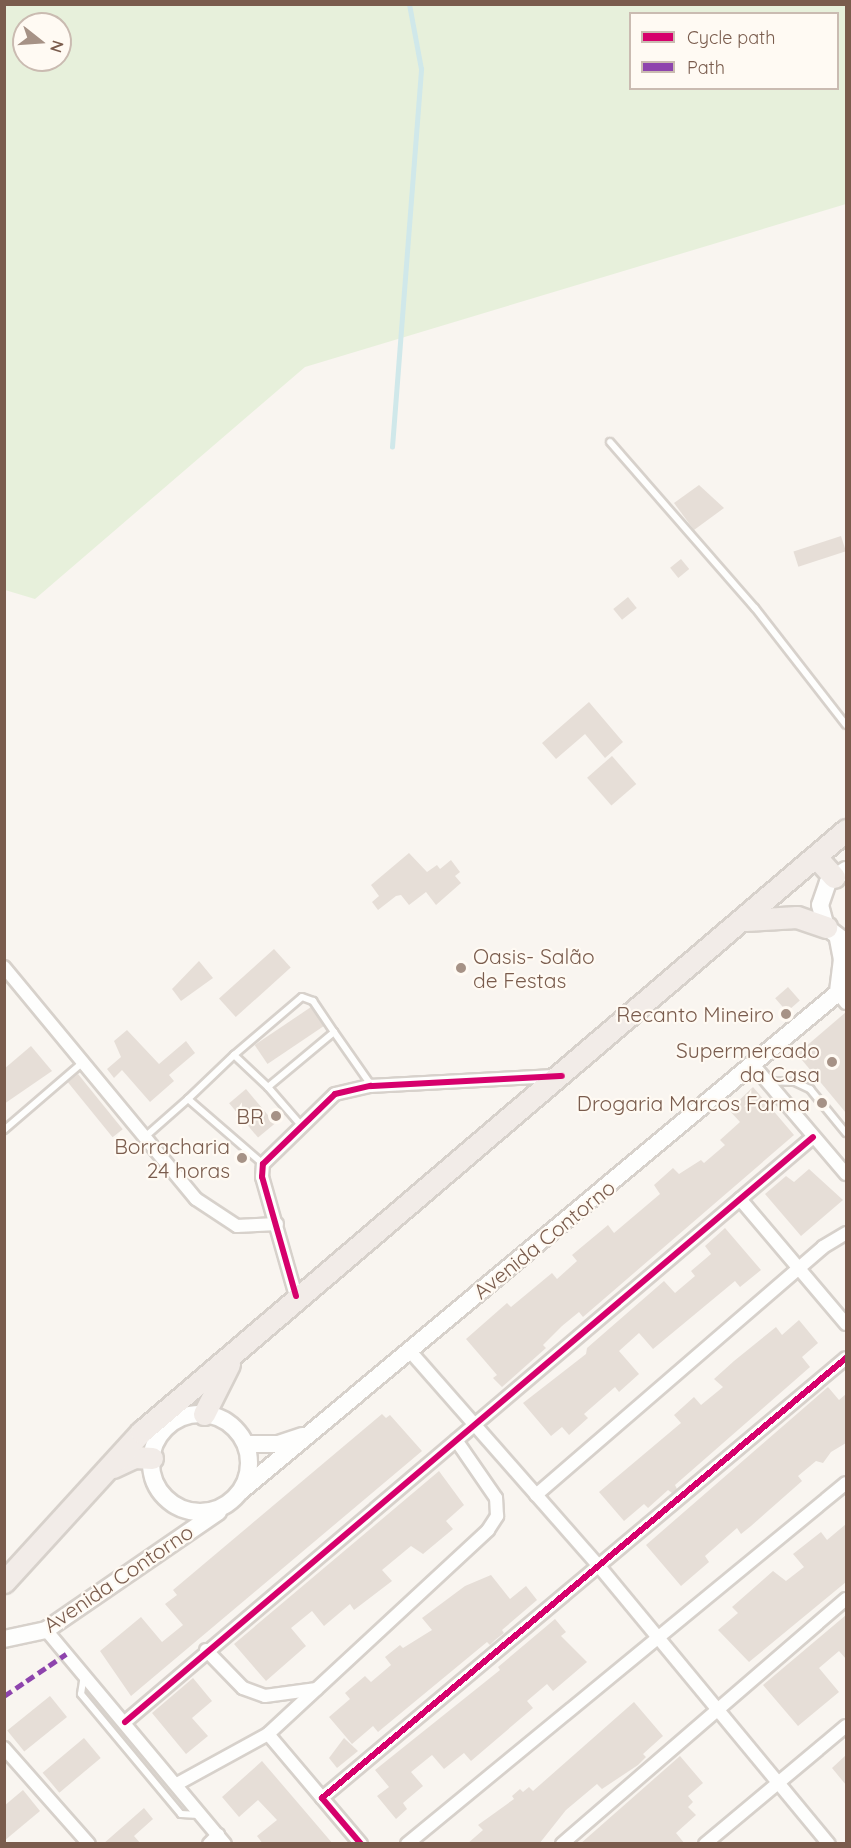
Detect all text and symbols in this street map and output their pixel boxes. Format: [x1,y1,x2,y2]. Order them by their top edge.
north arrow [12,12,72,72]
legend [629,12,839,90]
text: Cycle path [687,26,775,49]
text: N [46,38,69,55]
text: Path [687,56,725,79]
place label: Oasis- Salão de Festas [473,943,595,993]
marker: Oasis- Salão de Festas [454,961,468,975]
place label: Recanto Mineiro [616,1001,774,1027]
marker: Recanto Mineiro [779,1007,793,1021]
place label: Supermercado da Casa [676,1037,820,1087]
marker: Supermercado da Casa [825,1055,839,1069]
place label: Drogaria Marcos Farma [577,1090,810,1116]
marker: Drogaria Marcos Farma [815,1096,829,1110]
place label: BR [236,1103,264,1129]
marker: BR [269,1109,283,1123]
place label: Borracharia 24 horas [114,1133,230,1183]
marker: Borracharia 24 horas [235,1151,249,1165]
street label: Avenida Contorno [468,1174,620,1304]
street label: Avenida Contorno [38,1519,198,1637]

